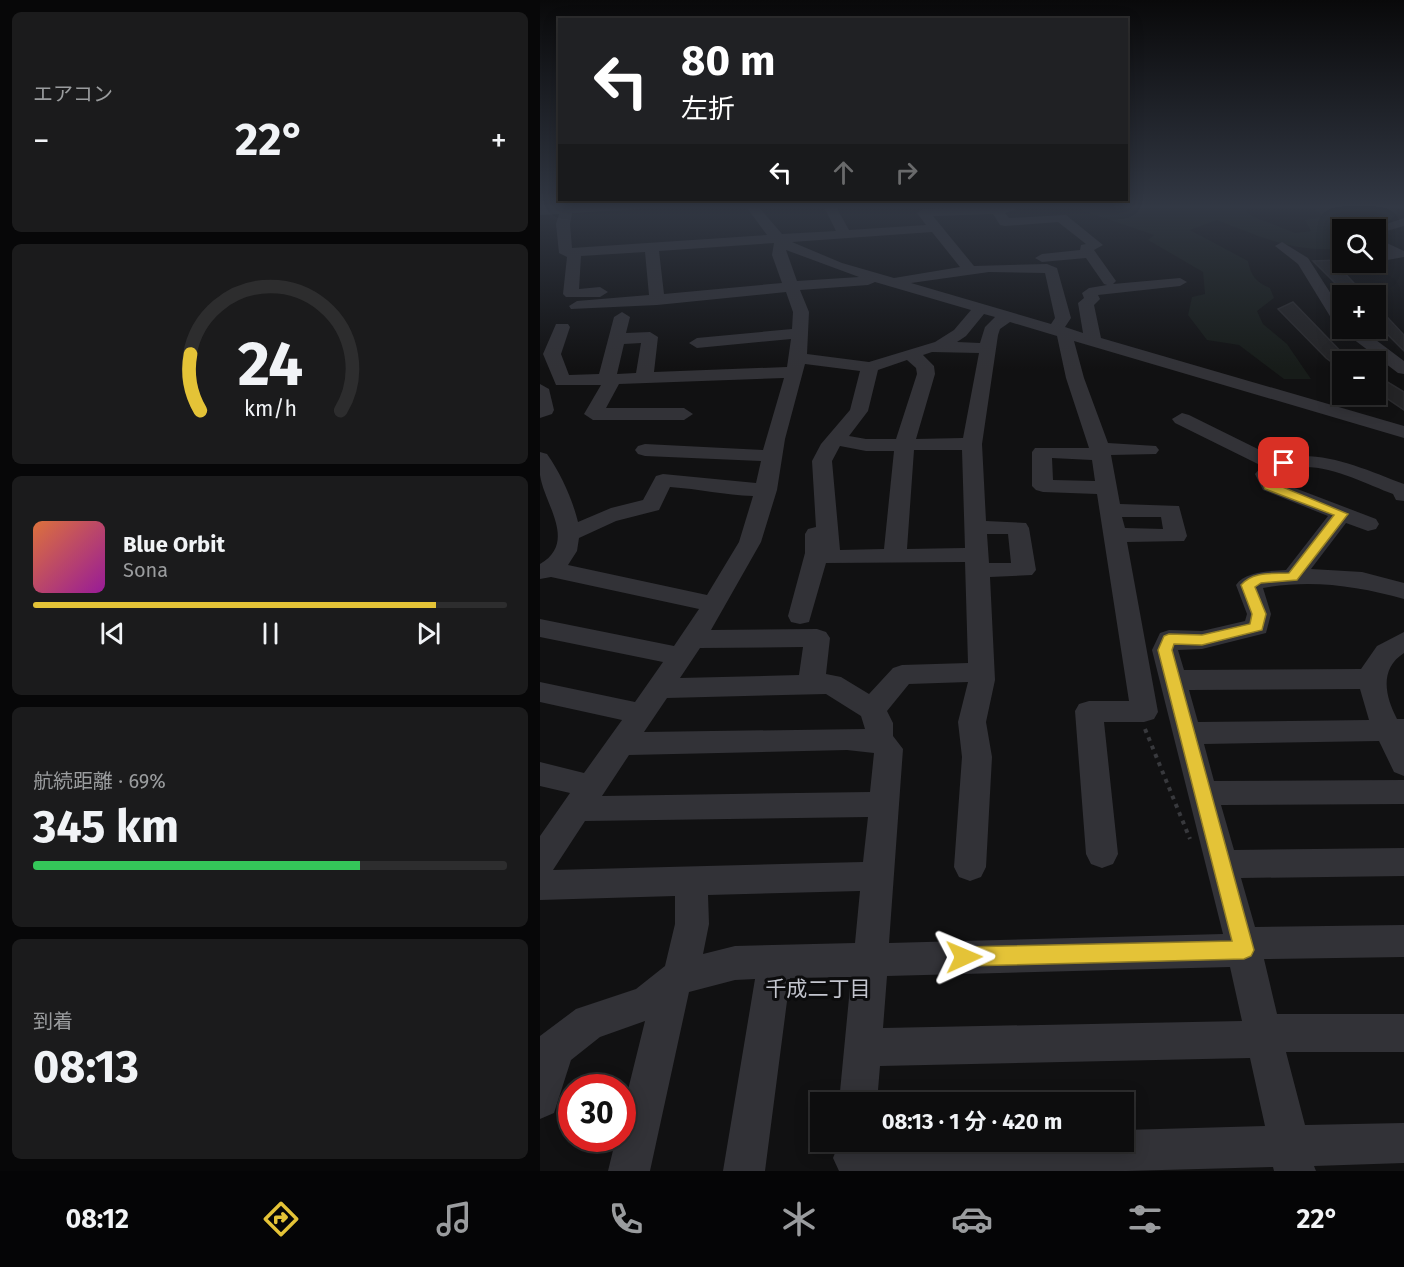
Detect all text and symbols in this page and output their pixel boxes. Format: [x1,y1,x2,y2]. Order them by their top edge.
text: 80 m [681,36,775,86]
icon: left [582,42,660,120]
text: エアコン [33,82,113,106]
text: 左折 [681,93,735,125]
text: 22° [235,113,305,167]
text: − [33,121,50,161]
text: + [491,121,507,161]
icon: left [764,156,797,189]
icon: ahead [827,156,860,189]
icon: right [890,156,923,189]
map controls [1332,219,1386,405]
button: search [1332,219,1386,273]
button: + [1332,285,1386,339]
text: 24 [237,327,303,402]
button: − [1332,351,1386,405]
text: km/h [243,396,297,422]
pin [1258,437,1309,488]
icon: arrive [1267,446,1300,479]
text: Blue Orbit [123,531,225,558]
text: Sona [123,558,168,582]
icon: previous [96,617,129,650]
icon: pause [254,617,287,650]
icon: next [412,617,445,650]
text: 航続距離 · 69% [33,769,166,793]
text: 345 km [33,800,179,854]
position arrow [932,925,996,989]
district label: 千成二丁目 [766,976,871,1002]
text: 到着 [33,1009,73,1033]
text: 08:13 [33,1040,139,1094]
speed limit sign: 30 [558,1074,636,1152]
text: 08:13 · 1 分 · 420 m [882,1108,1062,1135]
icon: directions [260,1198,302,1240]
icon: music [433,1198,475,1240]
icon: phone [605,1198,647,1240]
icon: climate [778,1198,820,1240]
icon: car [951,1198,993,1240]
icon: filters [1124,1198,1166,1240]
text: 08:12 [65,1203,129,1235]
text: 22° [1297,1203,1339,1235]

